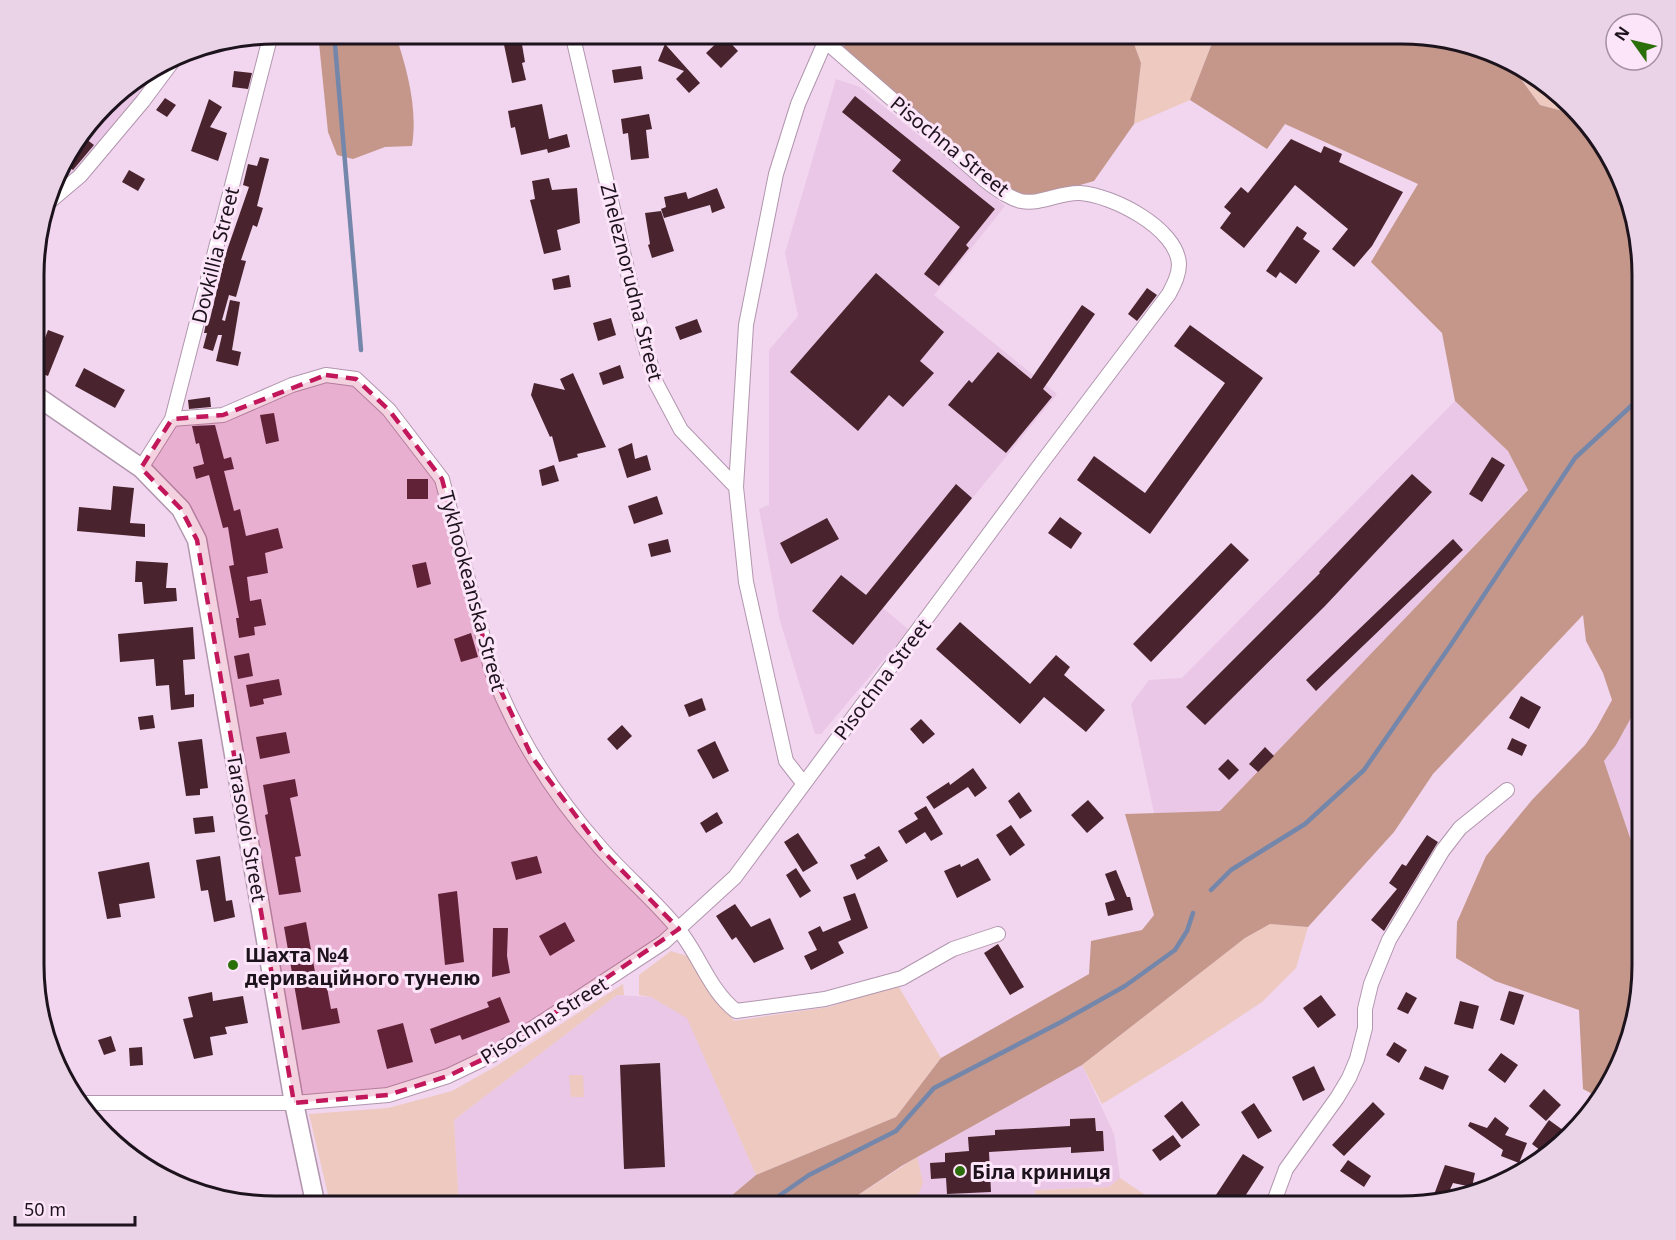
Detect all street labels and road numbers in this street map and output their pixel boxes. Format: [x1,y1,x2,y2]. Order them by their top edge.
street label: Pisochna Street [885,90,1015,202]
street label: Zheleznorudna Street [594,180,670,384]
street label: Dovkillia Street [185,184,245,326]
street label: Tykhookeanska Street [433,488,513,694]
street label: Pisochna Street [827,613,937,745]
street label: Tarasovoi Street [221,752,273,904]
street label: Pisochna Street [475,970,613,1070]

